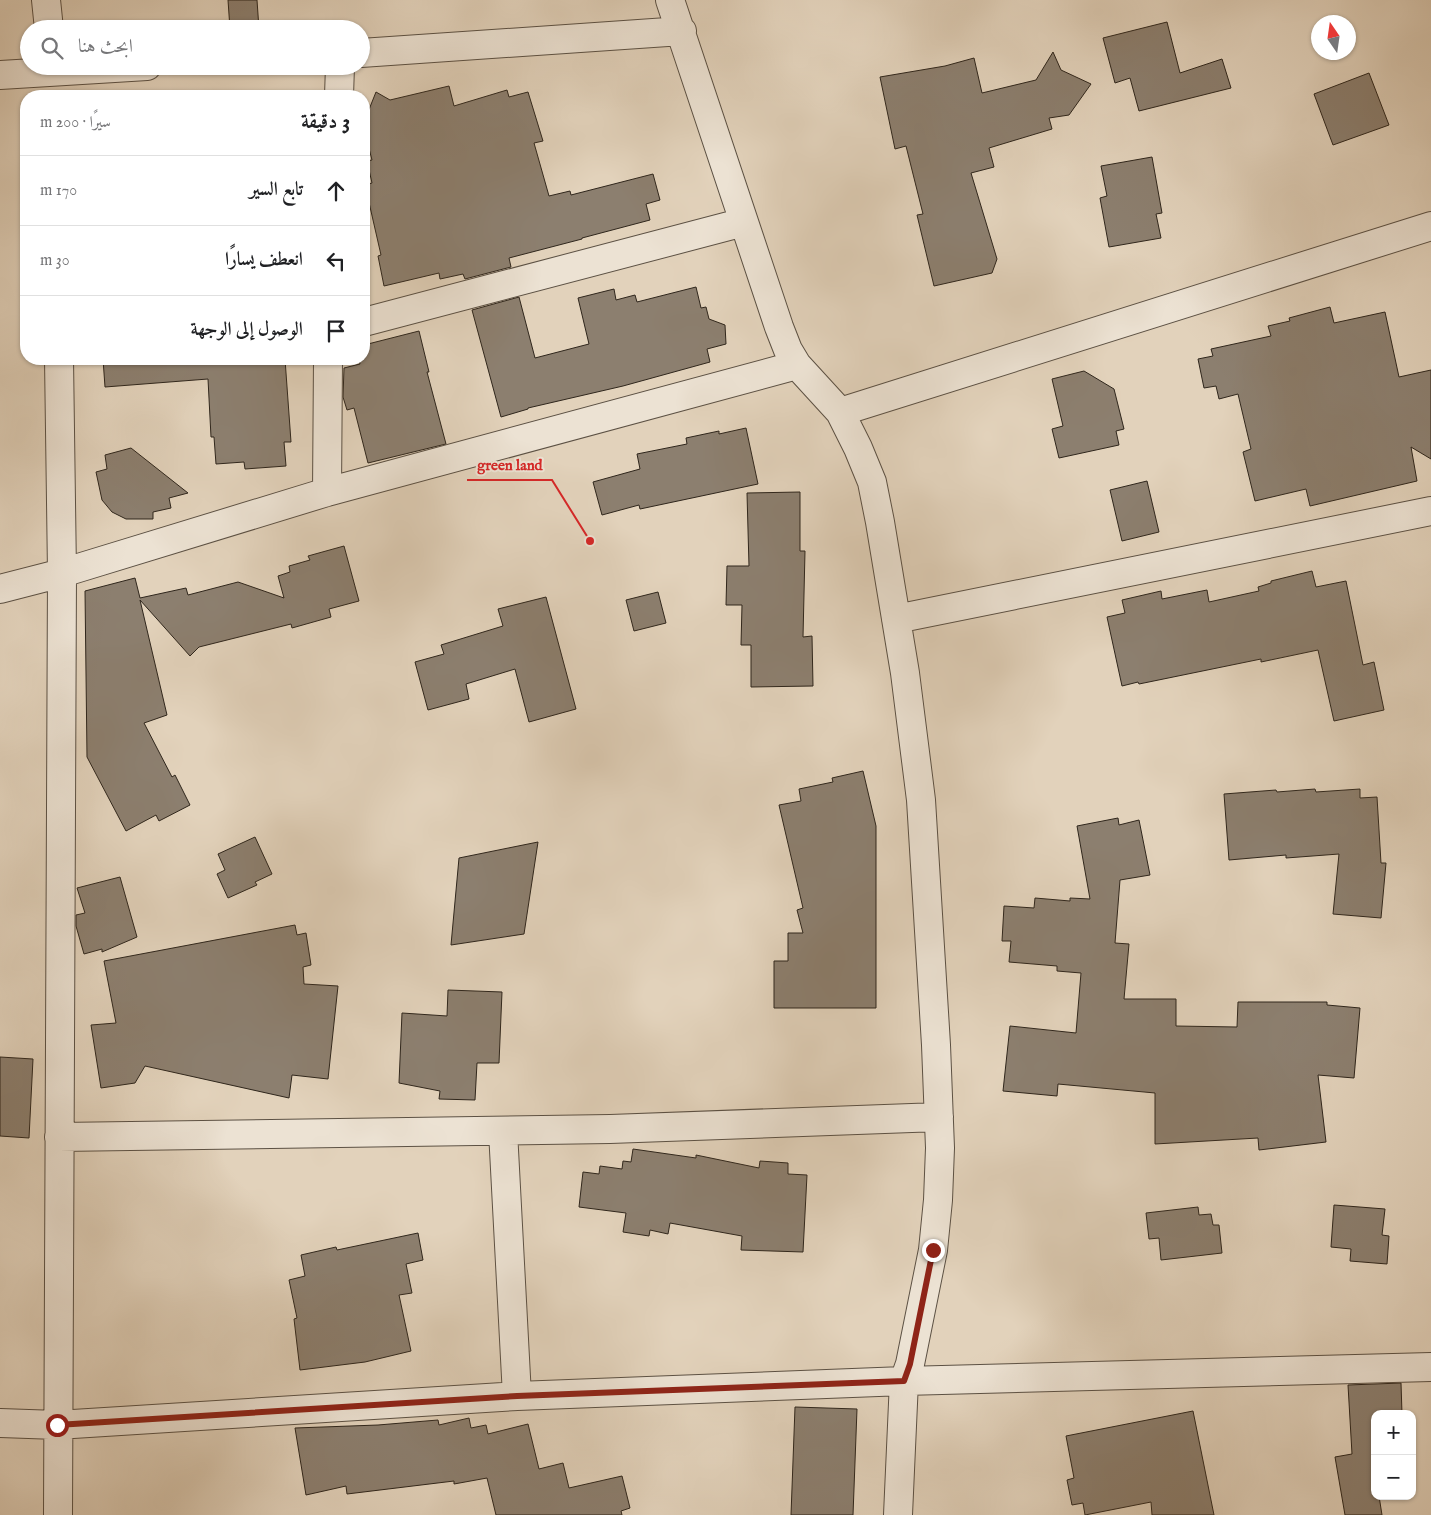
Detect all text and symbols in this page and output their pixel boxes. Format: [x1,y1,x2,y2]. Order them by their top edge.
north arrow [1311,15,1356,60]
search box [20,20,370,75]
icon: search [38,34,66,62]
text: ابحث هنا [78,35,133,59]
text: 3 دقيقة [301,109,350,136]
text: سيرًا · 200 m [40,113,111,133]
icon: ahead [322,177,350,205]
text: تابع السير [249,178,303,202]
text: 170 m [40,181,77,201]
icon: left [322,247,350,275]
text: انعطف يسارًا [225,248,303,272]
text: 30 m [40,251,70,271]
icon: arrive [322,317,350,345]
text: الوصول إلى الوجهة [191,318,303,342]
callout: green land [467,450,552,480]
text: green land [477,456,544,475]
route end [922,1239,945,1262]
map controls [1371,1410,1416,1500]
button: + [1371,1410,1416,1455]
route start [46,1414,69,1437]
button: − [1371,1455,1416,1500]

